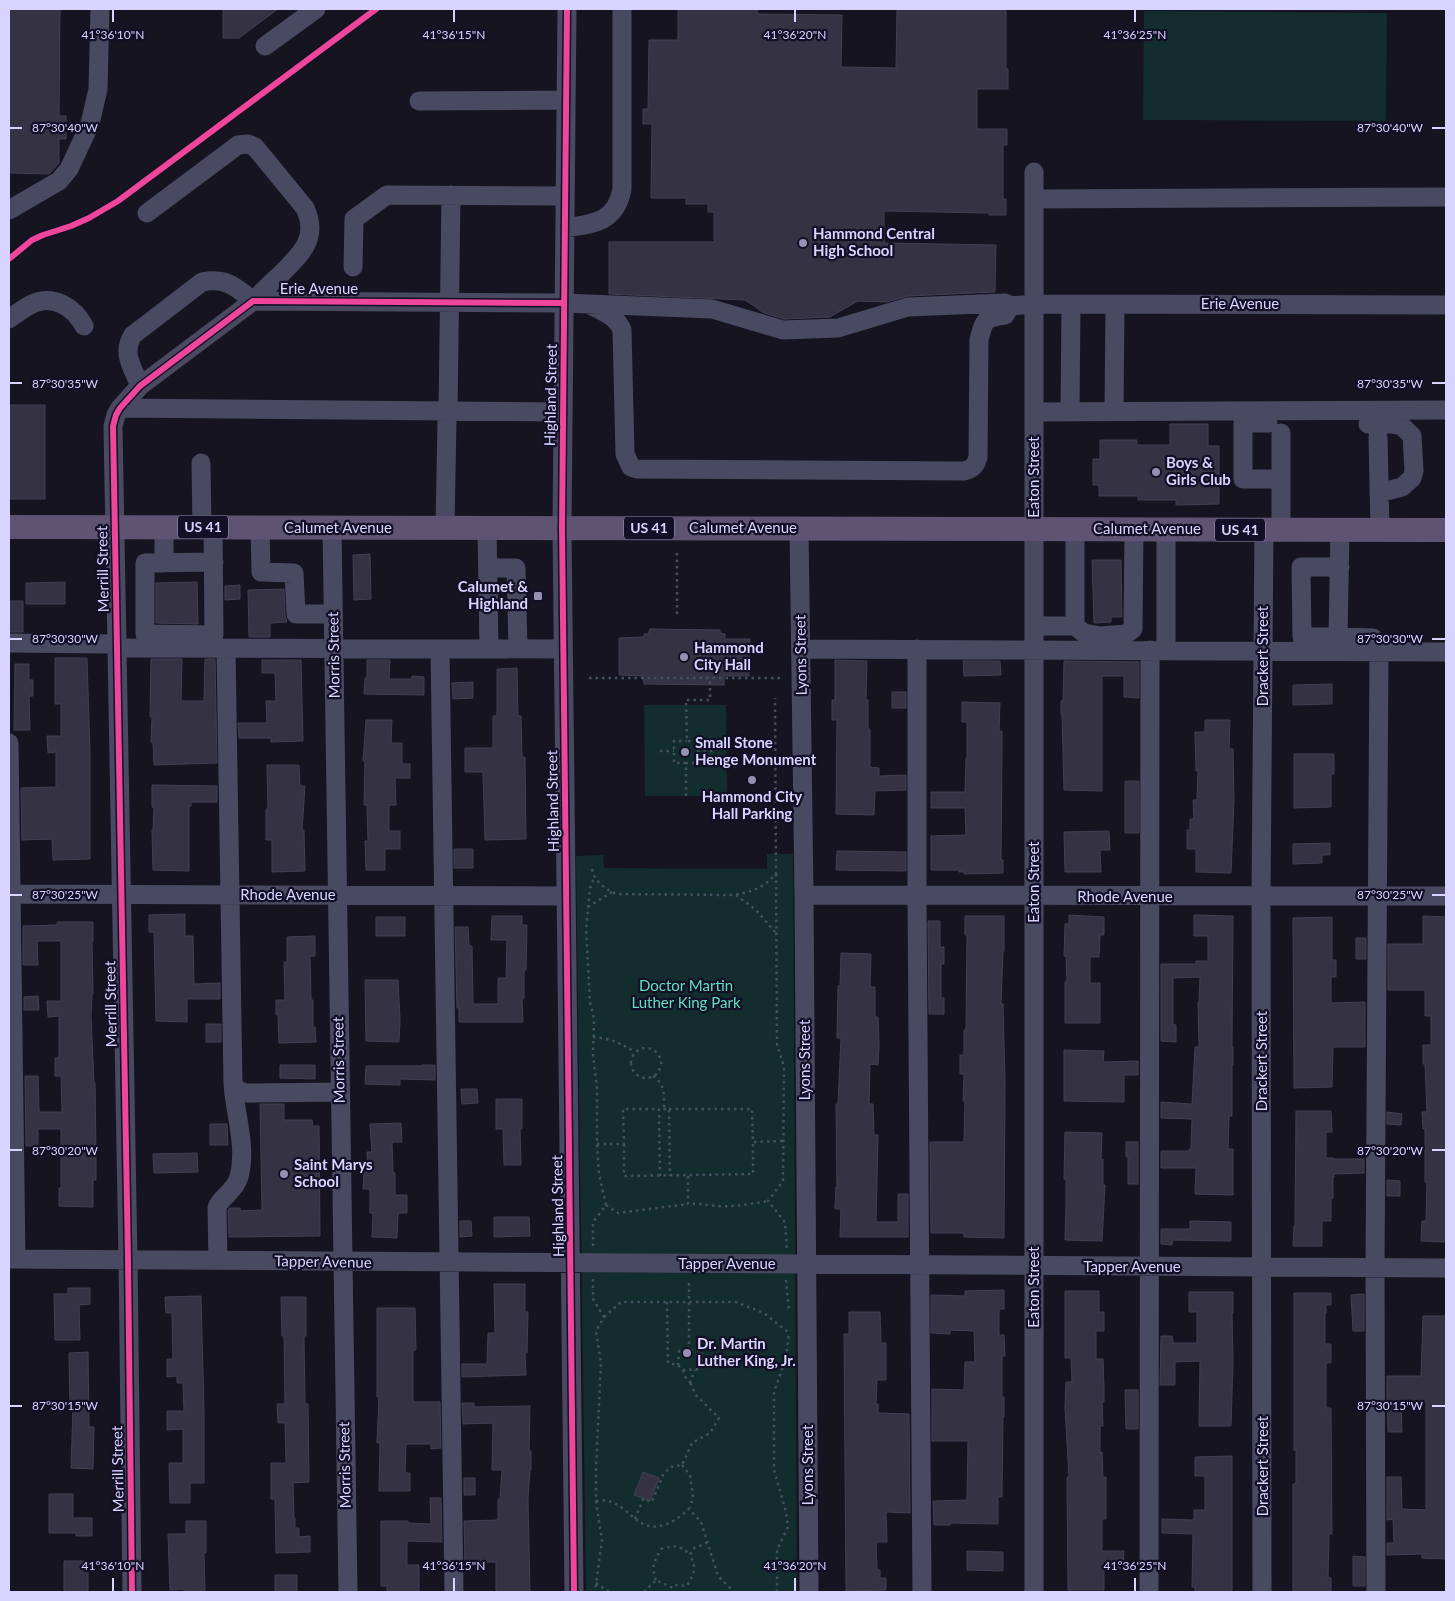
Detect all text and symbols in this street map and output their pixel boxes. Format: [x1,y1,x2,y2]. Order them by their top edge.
text: 41°36'10"N [82,27,144,42]
text: 41°36'15"N [423,27,485,42]
text: 41°36'20"N [764,27,826,42]
text: 41°36'25"N [1104,27,1166,42]
text: 87°30'40"W [32,120,99,135]
text: 87°30'40"W [1357,120,1424,135]
place label: Hammond Central High School [813,224,935,259]
marker: Hammond Central High School [797,237,809,249]
street label: Erie Avenue [280,279,358,297]
street label: Erie Avenue [1201,294,1279,312]
street label: Highland Street [540,343,560,446]
text: 87°30'35"W [32,376,99,391]
text: 87°30'35"W [1357,376,1424,391]
street label: Eaton Street [1024,436,1042,518]
place label: Boys & Girls Club [1166,453,1231,488]
marker: Boys & Girls Club [1150,466,1162,478]
road number: US 41 [178,516,228,538]
road number: US 41 [624,516,674,540]
street label: Calumet Avenue [284,518,392,536]
street label: Calumet Avenue [689,518,797,536]
road number: US 41 [1215,518,1265,542]
street label: Calumet Avenue [1093,519,1201,537]
street label: Merrill Street [92,525,112,612]
place label: Calumet & Highland [458,577,528,612]
marker: Calumet & Highland [532,590,544,602]
street label: Drackert Street [1253,605,1271,706]
street label: Morris Street [323,611,343,698]
street label: Lyons Street [790,614,810,695]
text: 87°30'30"W [32,631,99,646]
text: 87°30'30"W [1357,631,1424,646]
place label: Hammond City Hall [694,638,764,673]
marker: Hammond City Hall [678,651,690,663]
place label: Small Stone Henge Monument [695,733,817,768]
marker: Small Stone Henge Monument [679,746,691,758]
street label: Highland Street [542,749,562,852]
marker: Hammond City Hall Parking [746,774,758,786]
place label: Hammond City Hall Parking [702,787,802,822]
street label: Eaton Street [1024,841,1042,923]
street label: Rhode Avenue [240,885,336,903]
text: 87°30'25"W [32,887,99,902]
street label: Rhode Avenue [1077,887,1173,905]
text: 87°30'25"W [1357,887,1424,902]
street label: Merrill Street [100,960,120,1047]
park label: Doctor Martin Luther King Park [631,976,741,1011]
street label: Drackert Street [1252,1010,1270,1111]
street label: Morris Street [328,1016,348,1103]
street label: Lyons Street [795,1019,813,1100]
text: 87°30'20"W [32,1143,99,1158]
text: 87°30'20"W [1357,1143,1424,1158]
street label: Highland Street [547,1154,567,1257]
place label: Saint Marys School [294,1155,373,1190]
marker: Saint Marys School [278,1168,290,1180]
street label: Eaton Street [1024,1246,1042,1328]
street label: Tapper Avenue [274,1251,372,1271]
street label: Tapper Avenue [678,1254,776,1272]
street label: Tapper Avenue [1083,1257,1181,1275]
place label: Dr. Martin Luther King, Jr. [697,1334,796,1369]
marker: Dr. Martin Luther King, Jr. [681,1347,693,1359]
text: 87°30'15"W [32,1398,99,1413]
text: 87°30'15"W [1357,1398,1424,1413]
street label: Drackert Street [1253,1415,1271,1516]
street label: Morris Street [334,1421,354,1508]
street label: Lyons Street [798,1424,816,1505]
street label: Merrill Street [107,1425,127,1512]
text: 41°36'10"N [82,1558,144,1573]
text: 41°36'15"N [423,1558,485,1573]
text: 41°36'20"N [764,1558,826,1573]
text: 41°36'25"N [1104,1558,1166,1573]

